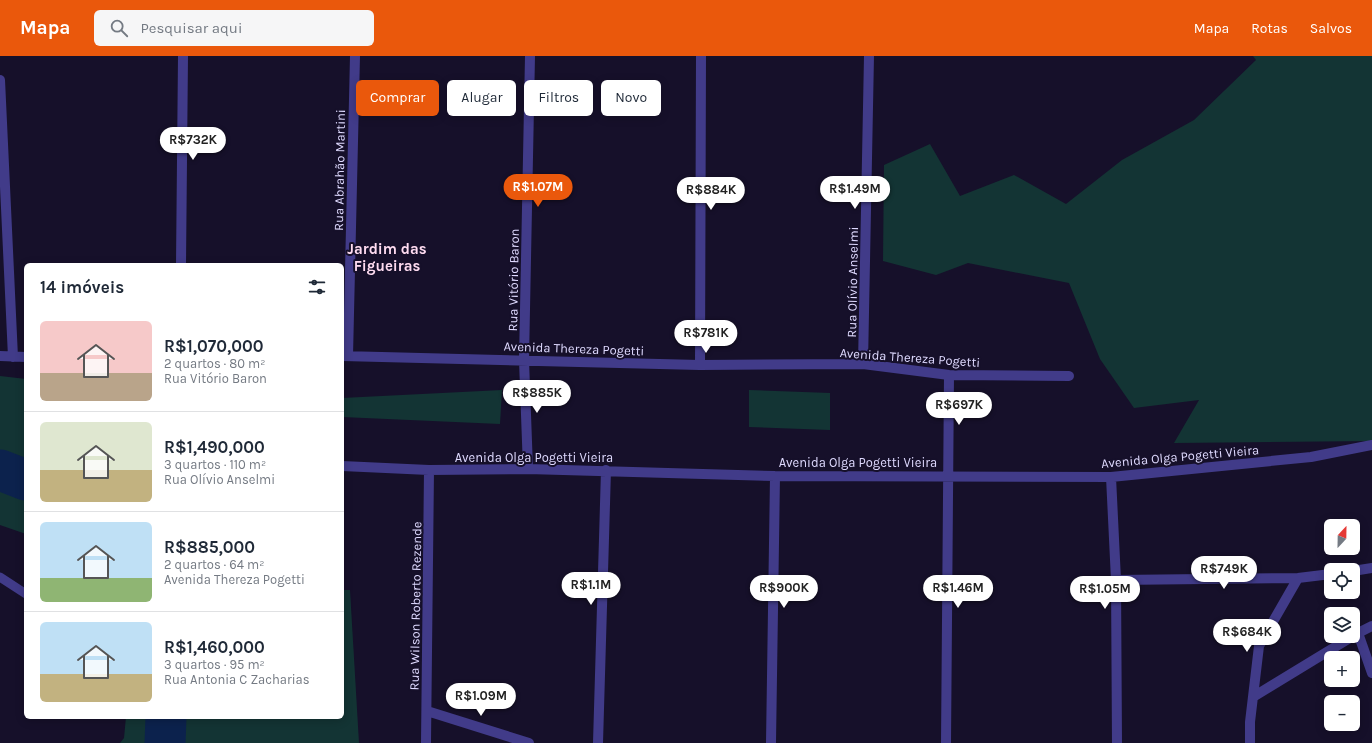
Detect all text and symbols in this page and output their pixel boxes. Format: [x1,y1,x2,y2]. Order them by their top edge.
search box [94,10,374,46]
text: Mapa [20,17,70,39]
icon: search [108,17,130,39]
text: Pesquisar aqui [140,19,242,37]
text: Mapa [1194,20,1229,37]
text: Rotas [1251,20,1288,37]
text: Salvos [1310,20,1352,37]
chip: Comprar [356,80,439,116]
chip: Alugar [447,80,516,116]
chip: Filtros [524,80,593,116]
chip: Novo [601,80,661,116]
street label: Rua Abrahão Martini [331,109,348,231]
pin: R$732K [160,127,226,161]
text: R$732K [169,132,217,147]
pin: R$1.07M [501,174,575,208]
pin: R$1.49M [818,176,892,210]
pin: R$884K [678,177,744,211]
text: R$1.07M [513,179,563,194]
text: R$1.49M [829,181,881,196]
text: R$884K [686,182,736,197]
street label: Rua Olívio Anselmi [844,226,861,338]
street label: Rua Vitório Baron [505,228,522,332]
district label: Jardim das Figueiras [347,240,427,275]
icon: filters [306,276,328,298]
text: 14 imóveis [40,277,124,297]
pin: R$781K [673,320,739,354]
text: R$781K [683,325,729,340]
text: R$1,070,000 [164,336,264,356]
icon: home [72,337,120,385]
street label: Avenida Thereza Pogetti [503,339,645,358]
street label: Avenida Thereza Pogetti [839,345,981,370]
text: 2 quartos · 80 m² [164,356,265,371]
text: Rua Vitório Baron [164,371,267,386]
pin: R$885K [504,380,570,414]
text: R$885K [512,385,562,400]
pin: R$697K [926,392,992,426]
text: R$697K [935,397,983,412]
text: R$1,490,000 [164,437,265,457]
icon: home [72,438,120,486]
street label: Avenida Olga Pogetti Vieira [1101,442,1260,471]
street label: Avenida Olga Pogetti Vieira [455,450,613,465]
street label: Avenida Olga Pogetti Vieira [779,455,937,470]
text: 3 quartos · 110 m² [164,457,266,472]
text: Rua Olívio Anselmi [164,472,275,487]
north arrow [1324,519,1360,555]
map controls [1324,519,1360,731]
street label: Rua Wilson Roberto Rezende [407,521,424,691]
text: R$885,000 [164,537,255,557]
icon: home [72,538,120,586]
pin: R$749K [1191,556,1257,590]
text: 2 quartos · 64 m² [164,557,264,572]
text: R$749K [1200,561,1248,576]
button: locate [1324,563,1360,599]
text: Avenida Thereza Pogetti [164,572,305,587]
pin: R$1.1M [558,572,624,606]
pin: R$900K [751,575,817,609]
pin: R$1.46M [921,575,995,609]
pin: R$1.05M [1068,576,1142,610]
text: R$1.1M [571,577,611,592]
text: R$900K [759,580,809,595]
text: R$1.46M [932,580,984,595]
text: R$1.05M [1079,581,1131,596]
button: layers [1324,607,1360,643]
pin: R$684K [1214,619,1280,653]
text: R$684K [1222,624,1272,639]
text: R$1,460,000 [164,637,265,657]
icon: home [72,638,120,686]
button: + [1324,651,1360,687]
text: 3 quartos · 95 m² [164,657,265,672]
text: Rua Antonia C Zacharias [164,672,310,687]
pin: R$1.09M [444,683,518,717]
text: R$1.09M [455,688,507,703]
button: − [1324,695,1360,731]

